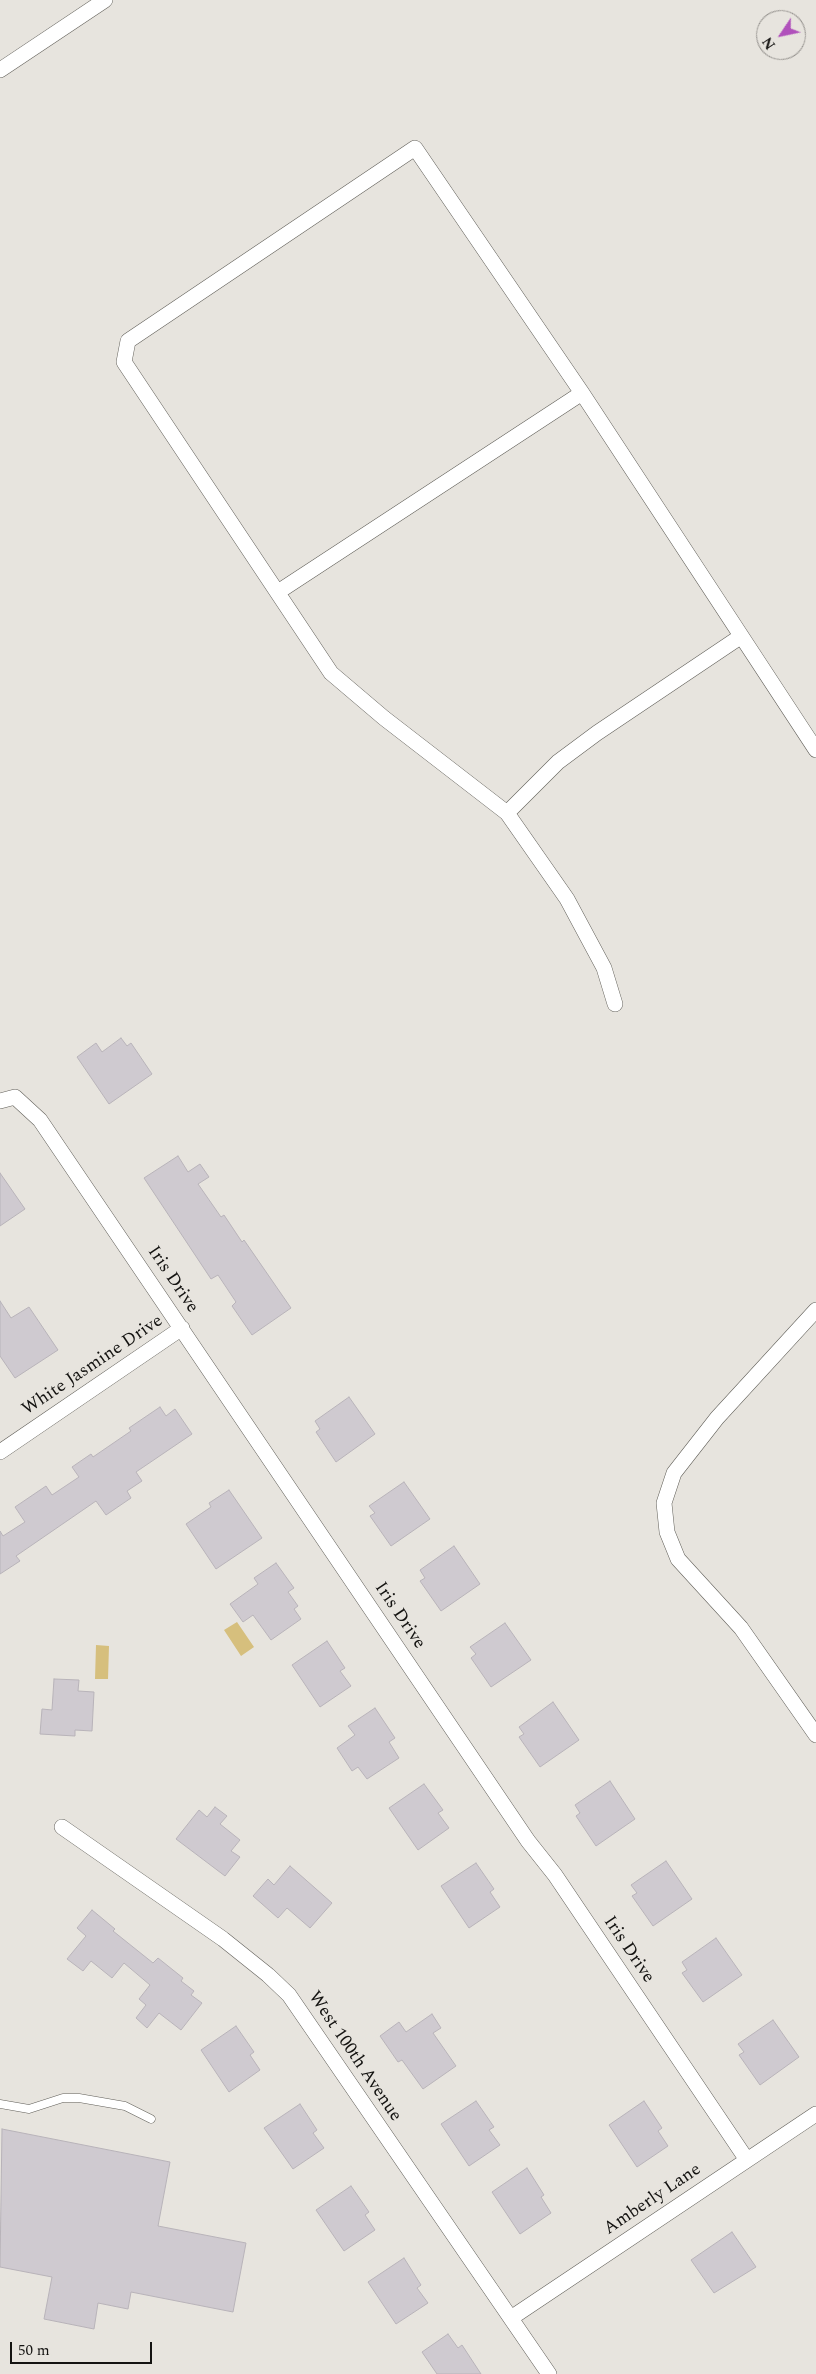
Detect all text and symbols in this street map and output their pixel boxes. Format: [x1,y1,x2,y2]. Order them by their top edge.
north arrow [756,10,806,60]
text: N [757,32,781,54]
street label: Iris Drive [142,1242,202,1318]
street label: White Jasmine Drive [19,1311,167,1421]
street label: Iris Drive [369,1578,429,1654]
street label: Iris Drive [598,1912,658,1988]
street label: West 100th Avenue [302,1988,406,2126]
street label: Amberly Lane [600,2160,706,2240]
scale bar [12,2332,155,2364]
text: 50 m [18,2339,50,2362]

